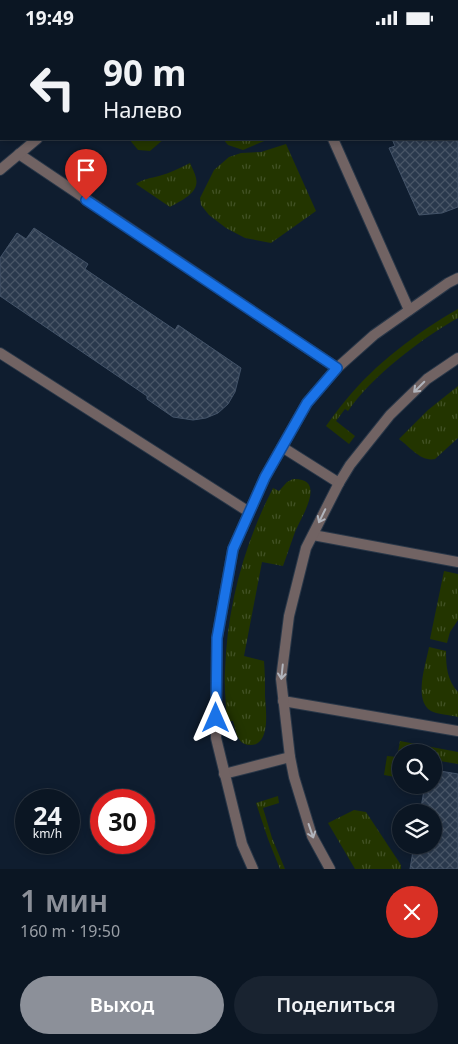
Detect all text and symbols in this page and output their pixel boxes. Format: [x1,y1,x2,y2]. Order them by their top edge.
text: 19:49 [25,5,74,31]
text: 90 m [103,49,186,96]
icon: left [20,55,85,120]
text: Налево [103,94,182,124]
pin [65,149,107,200]
icon: arrive [72,156,100,184]
one-way arrow [413,381,425,393]
one-way arrow [317,508,326,523]
one-way arrow [277,664,287,680]
position arrow [189,691,241,743]
map controls [392,744,442,854]
button: search [392,744,442,794]
speed limit sign: 30 [90,789,155,854]
text: 24 [33,798,62,832]
button: layers [392,804,442,854]
one-way arrow [307,823,316,838]
text: km/h [33,825,62,842]
text: 1 мин [20,880,108,921]
button: close [386,886,438,938]
text: 160 m · 19:50 [20,920,120,942]
button: Выход [20,976,224,1034]
button: Поделиться [234,976,438,1034]

